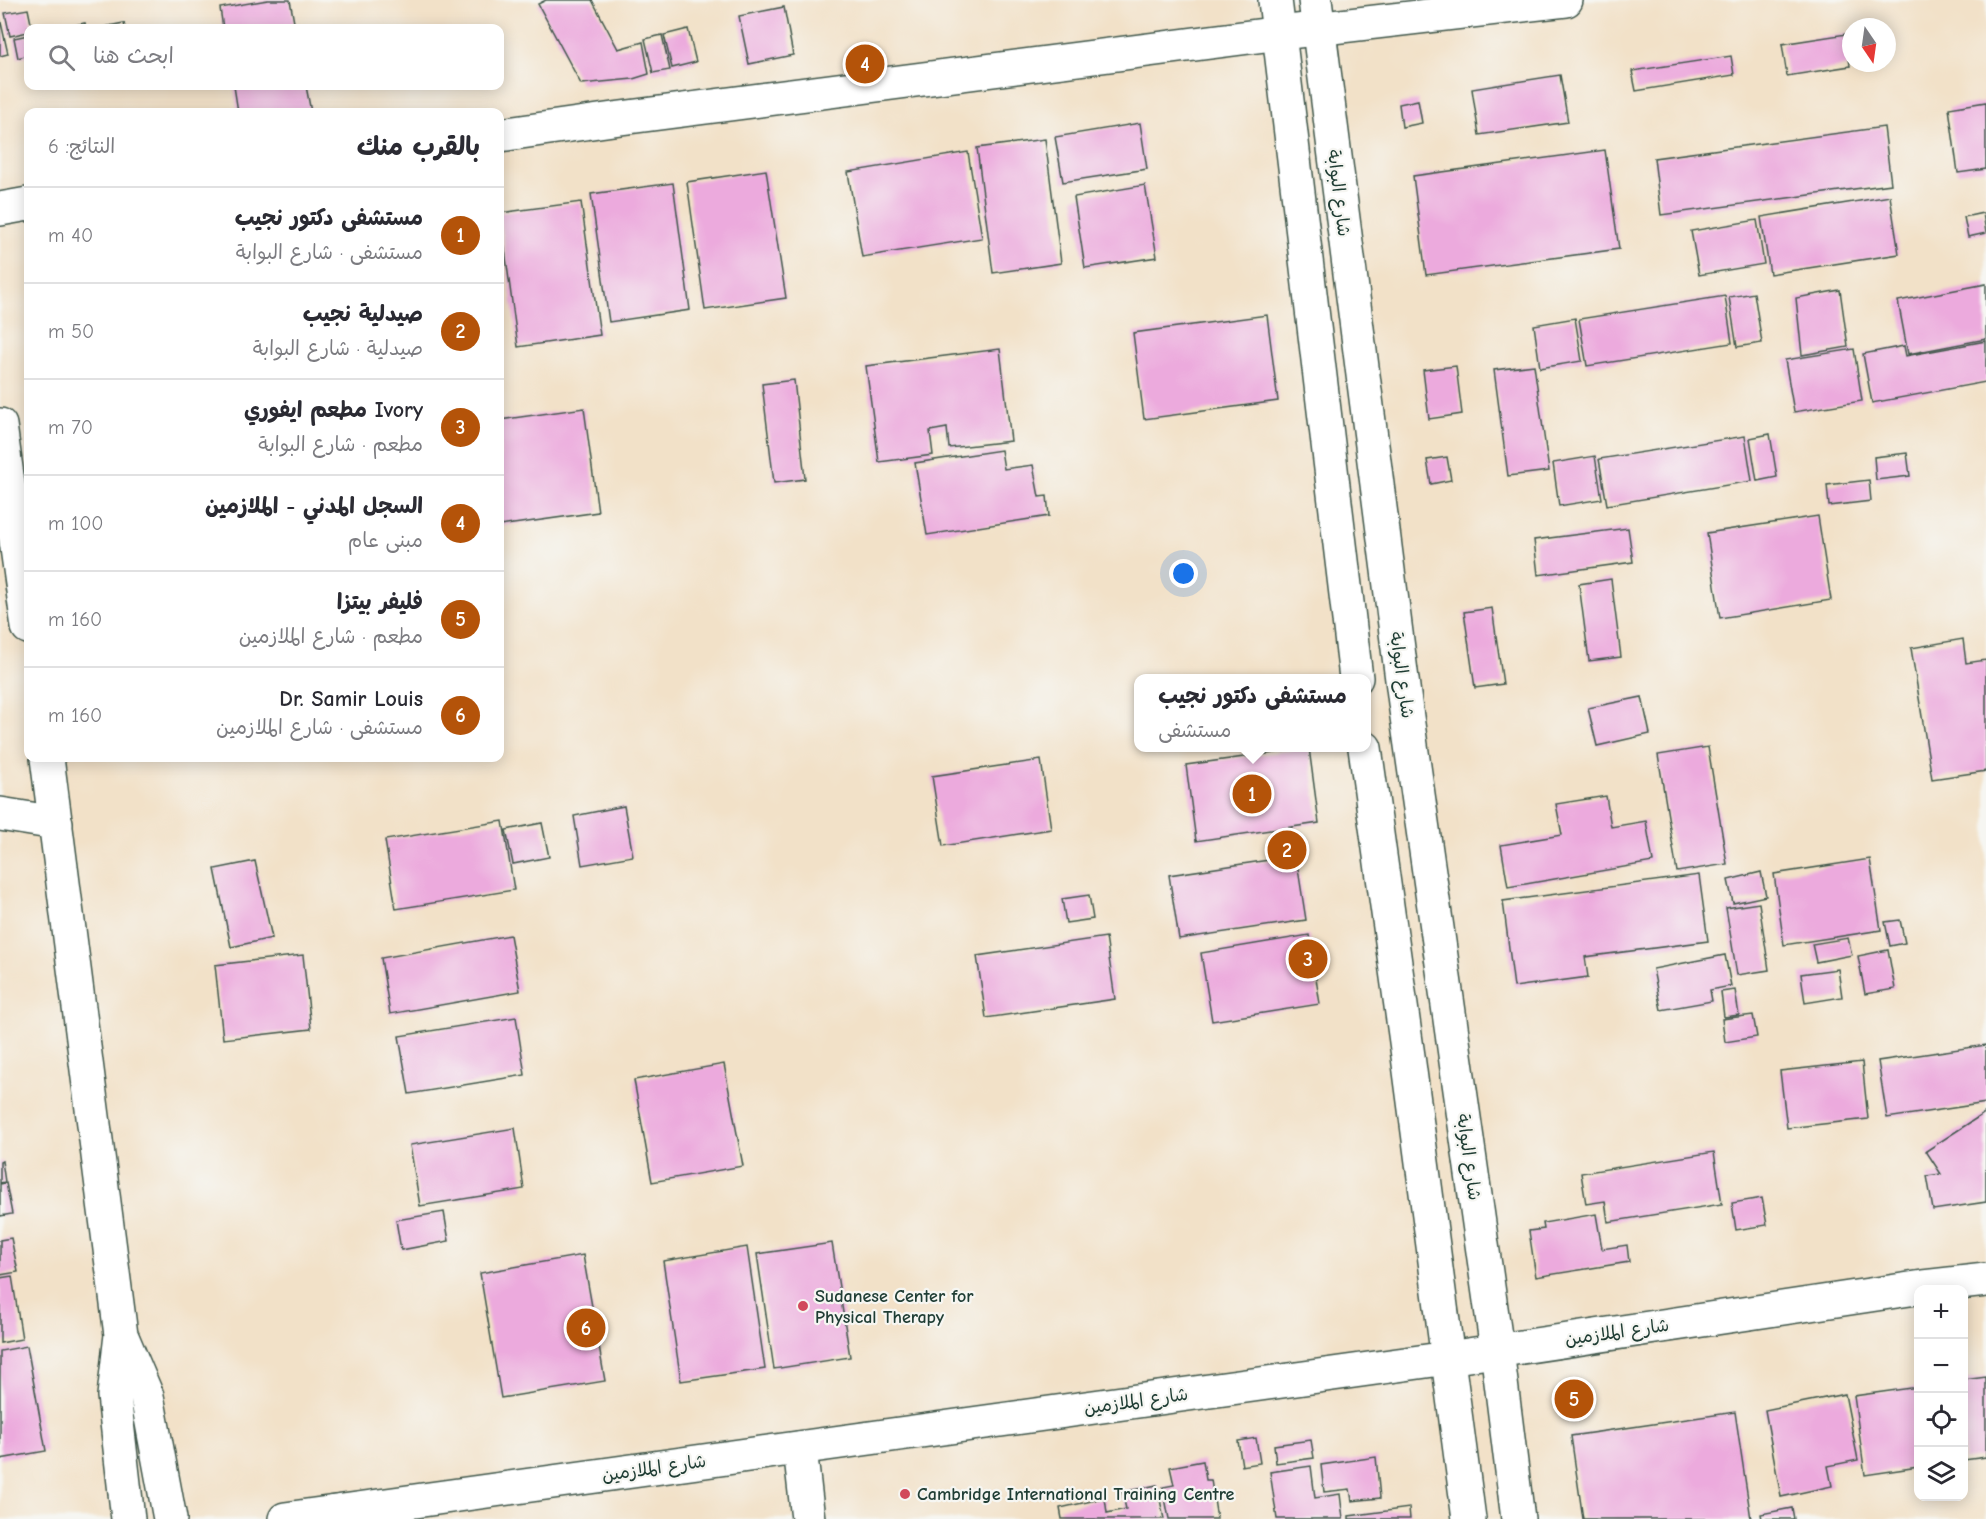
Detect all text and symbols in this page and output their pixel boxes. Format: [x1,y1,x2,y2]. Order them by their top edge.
north arrow [1842,18,1896,72]
search box [24,24,504,90]
icon: search [45,41,78,74]
pin: 4 [846,42,884,86]
text: ابحث هنا [93,43,174,69]
text: بالقرب منك [357,132,480,162]
text: النتائج: 6 [48,135,115,158]
street label: شارع البوابة [1322,148,1354,238]
text: مستشفى دكتور نجيب [235,205,423,231]
text: 40 m [48,224,93,247]
text: 1 [457,224,464,247]
text: مستشفى · شارع البوابة [236,241,423,264]
text: صيدلية نجيب [303,301,423,327]
text: 50 m [48,320,94,343]
text: 2 [456,320,465,343]
text: صيدلية · شارع البوابة [253,337,423,360]
text: Ivory مطعم ايفوري [244,397,423,423]
text: 70 m [48,416,93,439]
text: 3 [456,416,465,439]
text: مطعم · شارع البوابة [258,433,423,456]
text: السجل المدني - الملازمين [205,493,423,519]
text: 100 m [48,512,104,535]
text: 4 [456,512,465,535]
text: مبنى عام [348,529,423,552]
your location [1169,559,1198,588]
text: فليفر بيتزا [337,589,423,615]
text: 160 m [48,608,102,631]
text: 5 [455,608,466,631]
text: مطعم · شارع الملازمين [239,625,423,648]
street label: شارع البوابة [1384,630,1418,720]
popup [1134,674,1371,752]
text: مستشفى دكتور نجيب [1158,683,1347,709]
text: Dr. Samir Louis [279,686,423,712]
text: 160 m [48,704,102,727]
text: 6 [455,704,466,727]
text: مستشفى · شارع الملازمين [216,716,423,739]
text: مستشفى [1158,719,1231,742]
pin: 1 [1232,772,1272,816]
pin: 2 [1268,828,1306,872]
pin: 3 [1288,936,1328,982]
street label: شارع البوابة [1451,1112,1485,1202]
map controls [1914,1285,1968,1501]
button: + [1914,1285,1968,1339]
place label: Sudanese Center for Physical Therapy [815,1286,974,1328]
marker: Sudanese Center for Physical Therapy [796,1299,810,1313]
pin: 6 [566,1306,606,1350]
street label: شارع الملازمين [1564,1315,1671,1351]
button: − [1914,1339,1968,1393]
pin: 5 [1554,1376,1594,1422]
street label: شارع الملازمين [1083,1384,1190,1420]
button: locate [1914,1393,1968,1447]
button: layers [1914,1447,1968,1501]
street label: شارع الملازمين [601,1451,708,1487]
place label: Cambridge International Training Centre [917,1484,1234,1505]
marker: Cambridge International Training Centre [898,1487,912,1501]

